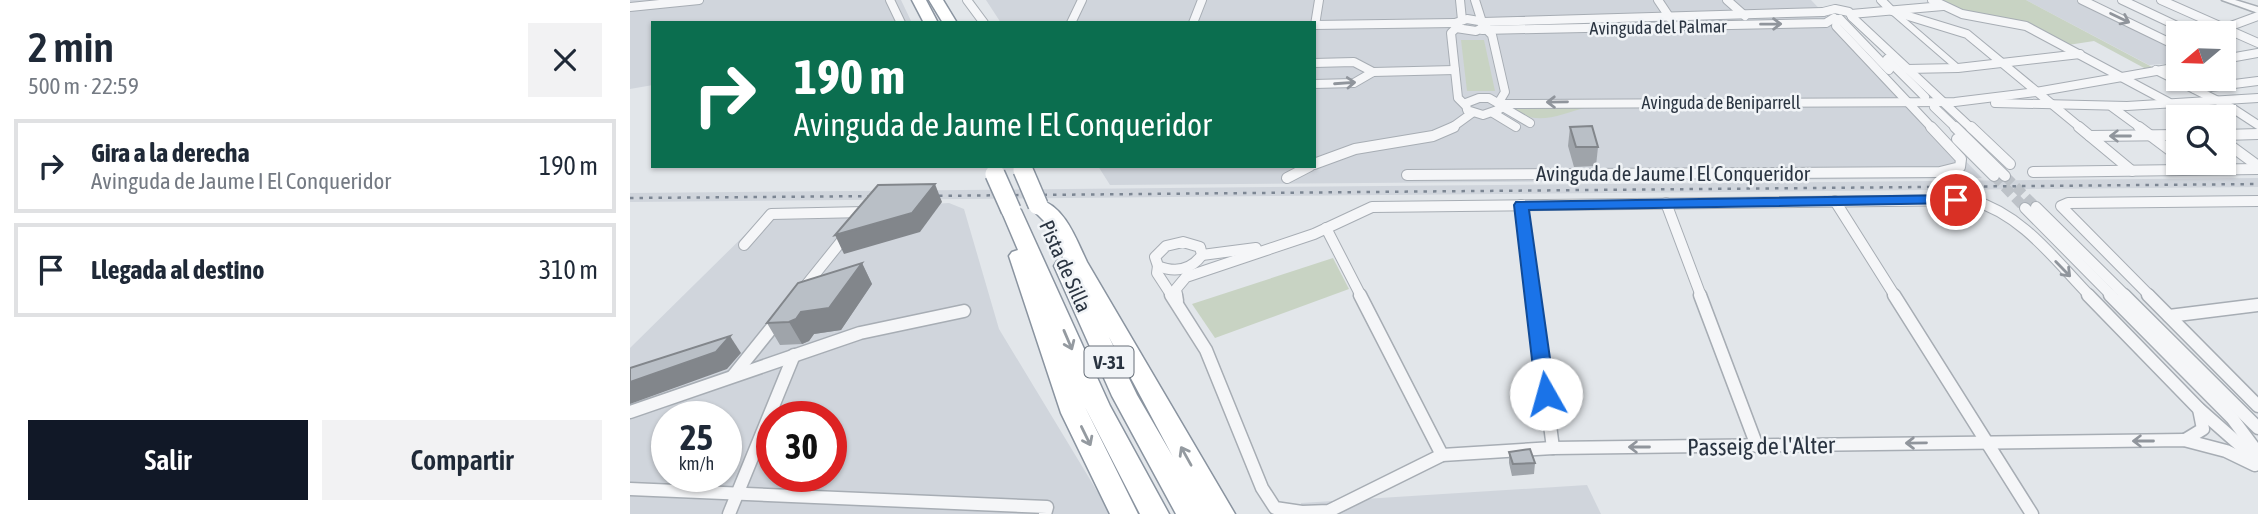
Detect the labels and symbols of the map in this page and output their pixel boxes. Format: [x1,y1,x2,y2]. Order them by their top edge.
one-way arrow [2109,12,2130,26]
street label: Avinguda del Palmar [1589,15,1727,39]
one-way arrow [1759,17,1782,31]
north arrow [2166,21,2236,91]
one-way arrow [1334,76,1356,89]
street label: Avinguda de Beniparrell [1642,92,1801,113]
one-way arrow [1546,95,1569,109]
one-way arrow [2109,129,2132,143]
street label: Avinguda de Jaume I El Conqueridor [1536,161,1811,185]
pin [1926,170,1986,230]
street label: Pista de Silla [1035,216,1097,316]
one-way arrow [2055,260,2072,277]
one-way arrow [1062,328,1075,350]
road number: V-31 [1084,346,1134,378]
position arrow [1509,357,1583,431]
speed limit sign: 30 [756,401,847,492]
one-way arrow [1079,425,1093,446]
street label: Passeig de l'Alter [1687,431,1836,461]
one-way arrow [2132,434,2155,447]
one-way arrow [1905,436,1928,450]
one-way arrow [1628,440,1651,454]
one-way arrow [1179,446,1193,466]

